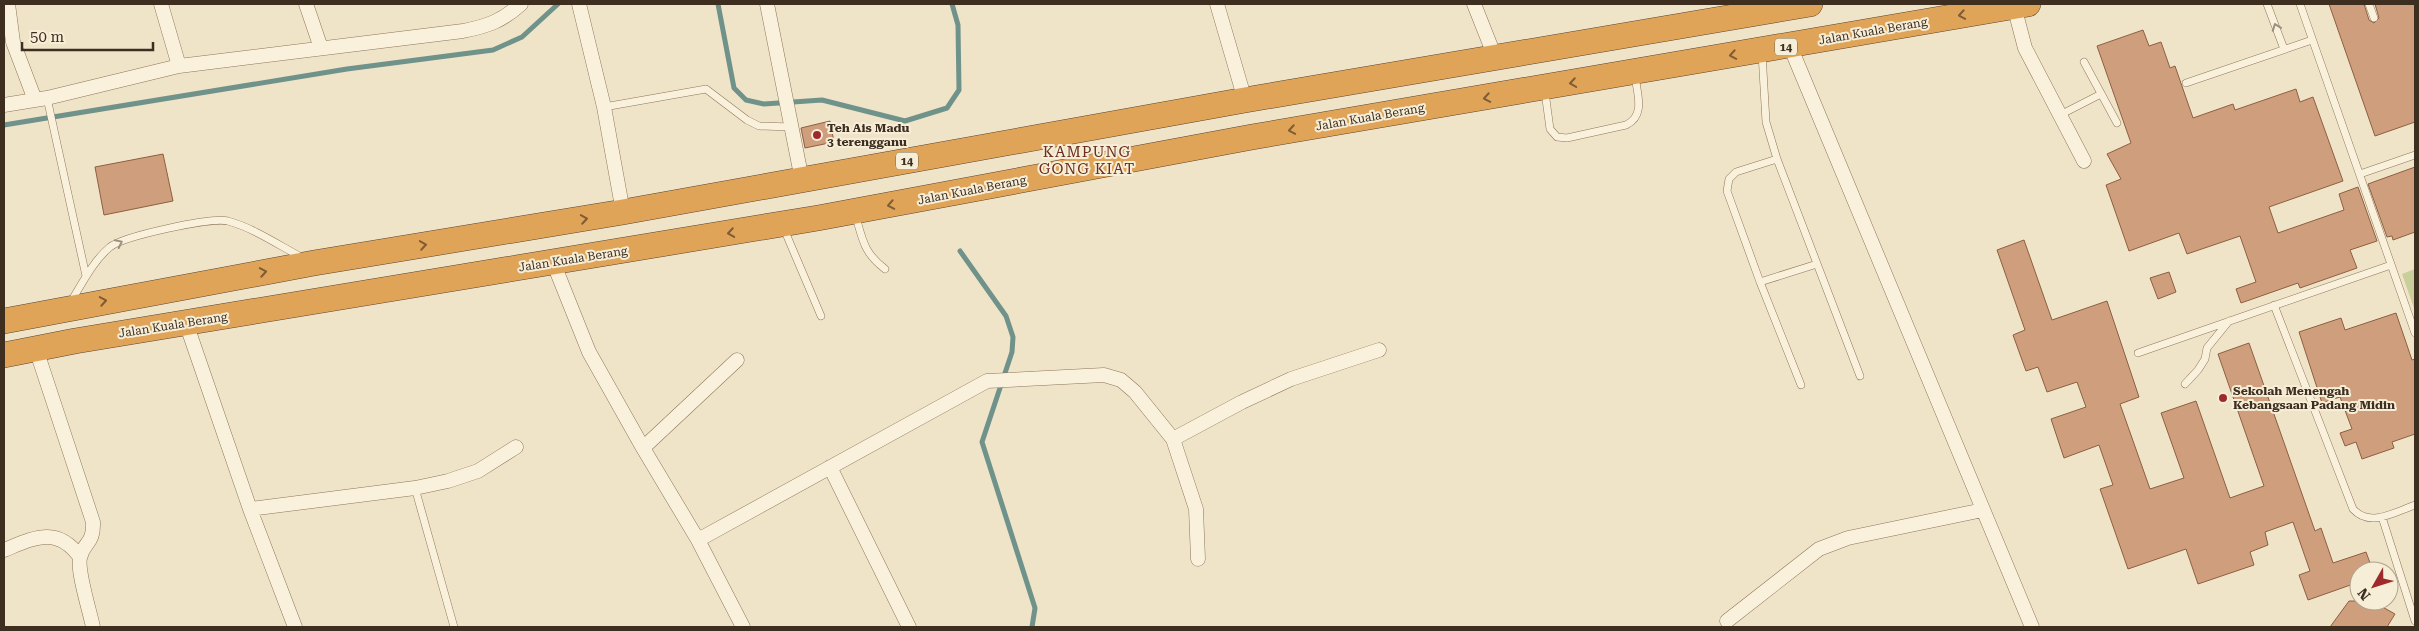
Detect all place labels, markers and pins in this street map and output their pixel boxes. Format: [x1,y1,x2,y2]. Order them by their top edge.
place label: Teh Ais Madu 3 terengganu [827,121,909,149]
marker: Teh Ais Madu 3 terengganu [811,129,823,141]
place label: Sekolah Menengah Kebangsaan Padang Midin [2233,384,2395,412]
marker: Sekolah Menengah Kebangsaan Padang Midin [2217,392,2229,404]

